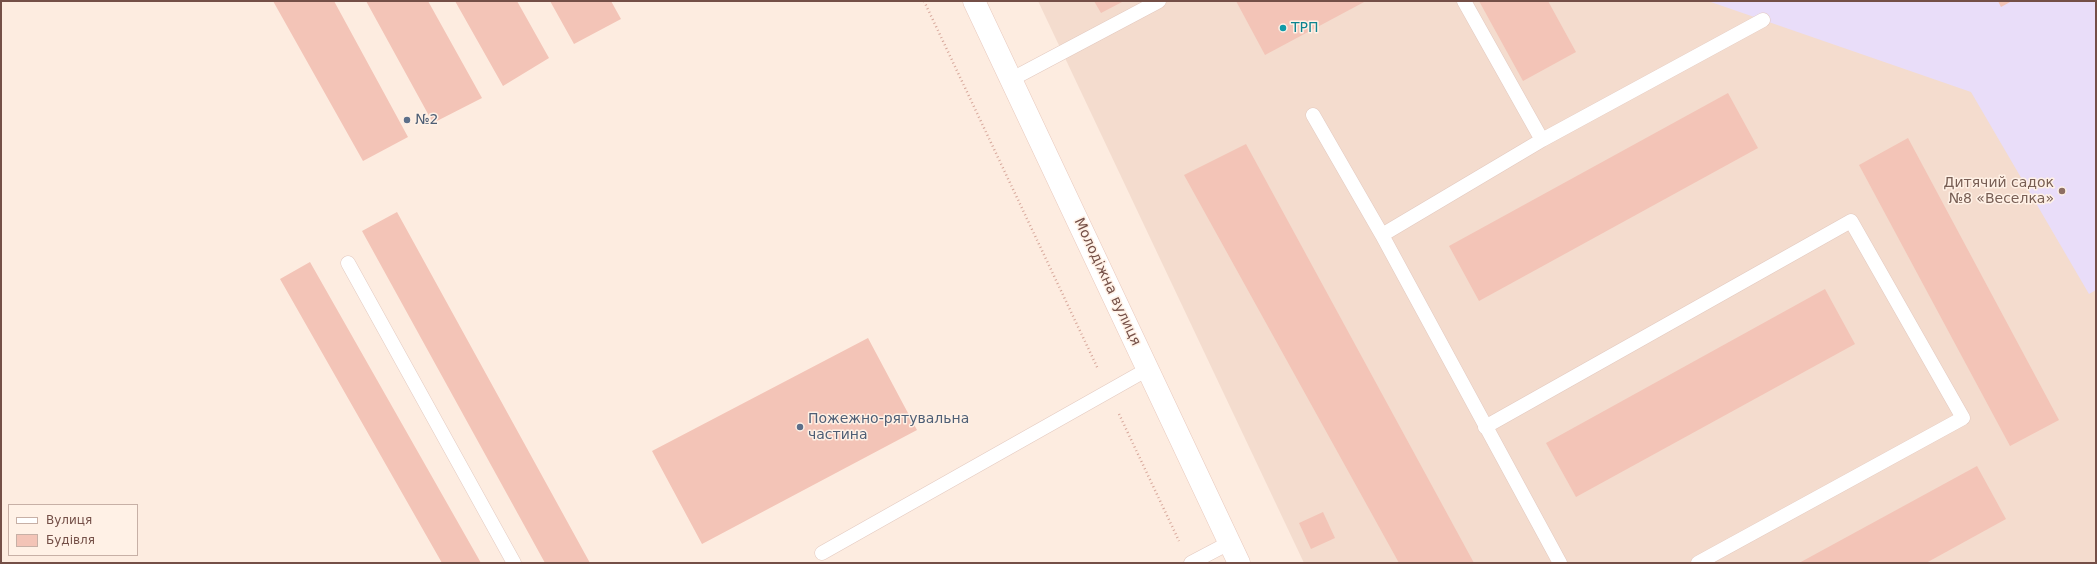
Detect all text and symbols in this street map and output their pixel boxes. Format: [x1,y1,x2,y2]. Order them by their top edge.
place label: ТРП [1291,20,1319,36]
marker: ТРП [1278,23,1288,33]
place label: №2 [415,112,438,128]
marker: №2 [402,115,412,125]
place label: Дитячий садок №8 «Веселка» [1943,175,2054,208]
marker: Дитячий садок №8 «Веселка» [2057,186,2067,196]
street label: Молодіжна вулиця [1070,215,1144,349]
place label: Пожежно-рятувальна частина [808,411,969,444]
marker: Пожежно-рятувальна частина [795,422,805,432]
legend [8,504,138,556]
text: Вулиця [46,513,92,527]
text: Будівля [46,533,95,547]

